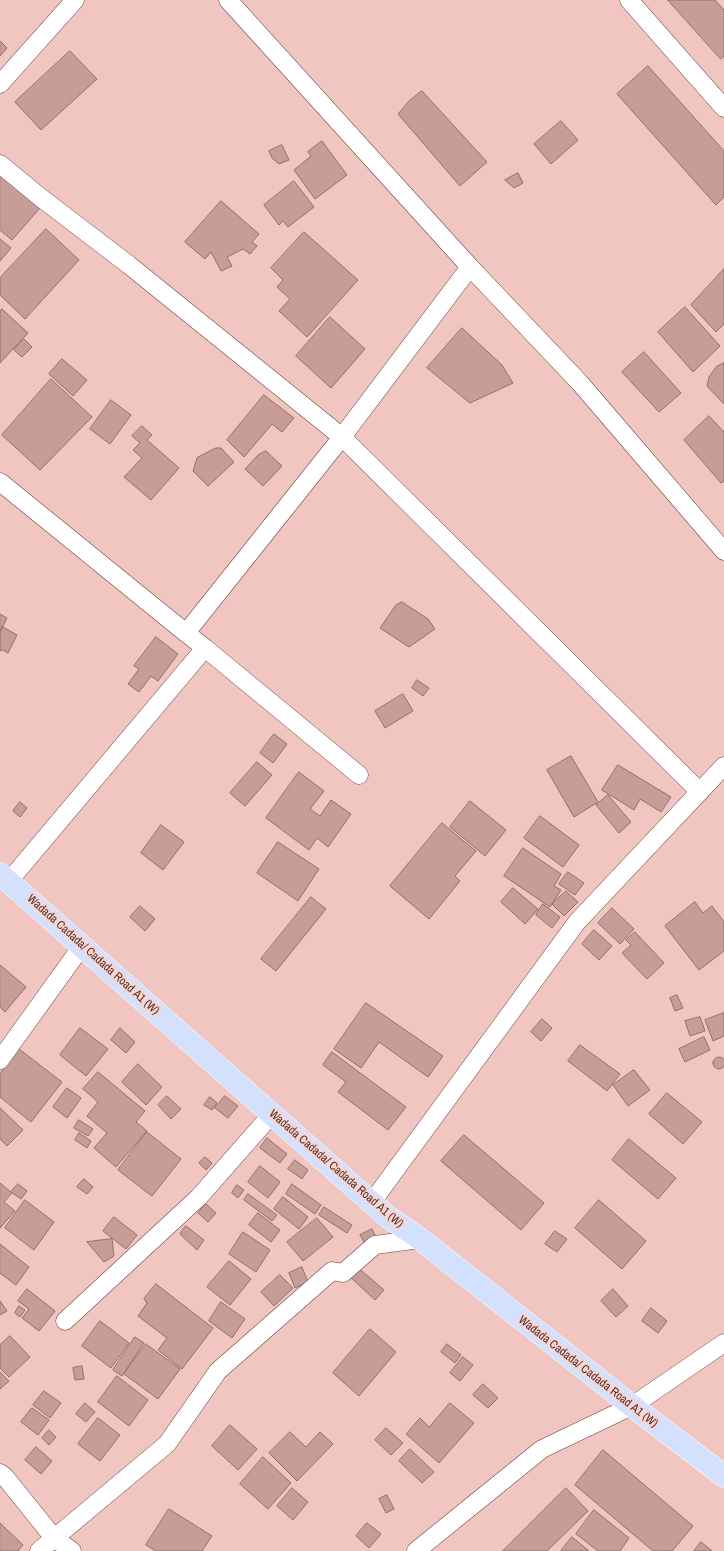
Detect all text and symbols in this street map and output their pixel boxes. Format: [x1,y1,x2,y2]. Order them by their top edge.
street label: Wadada Cadada/ Cadada Road A1 (W) [24,892,162,1018]
street label: Wadada Cadada/ Cadada Road A1 (W) [266,1107,406,1231]
street label: Wadada Cadada/ Cadada Road A1 (W) [515,1313,661,1431]

